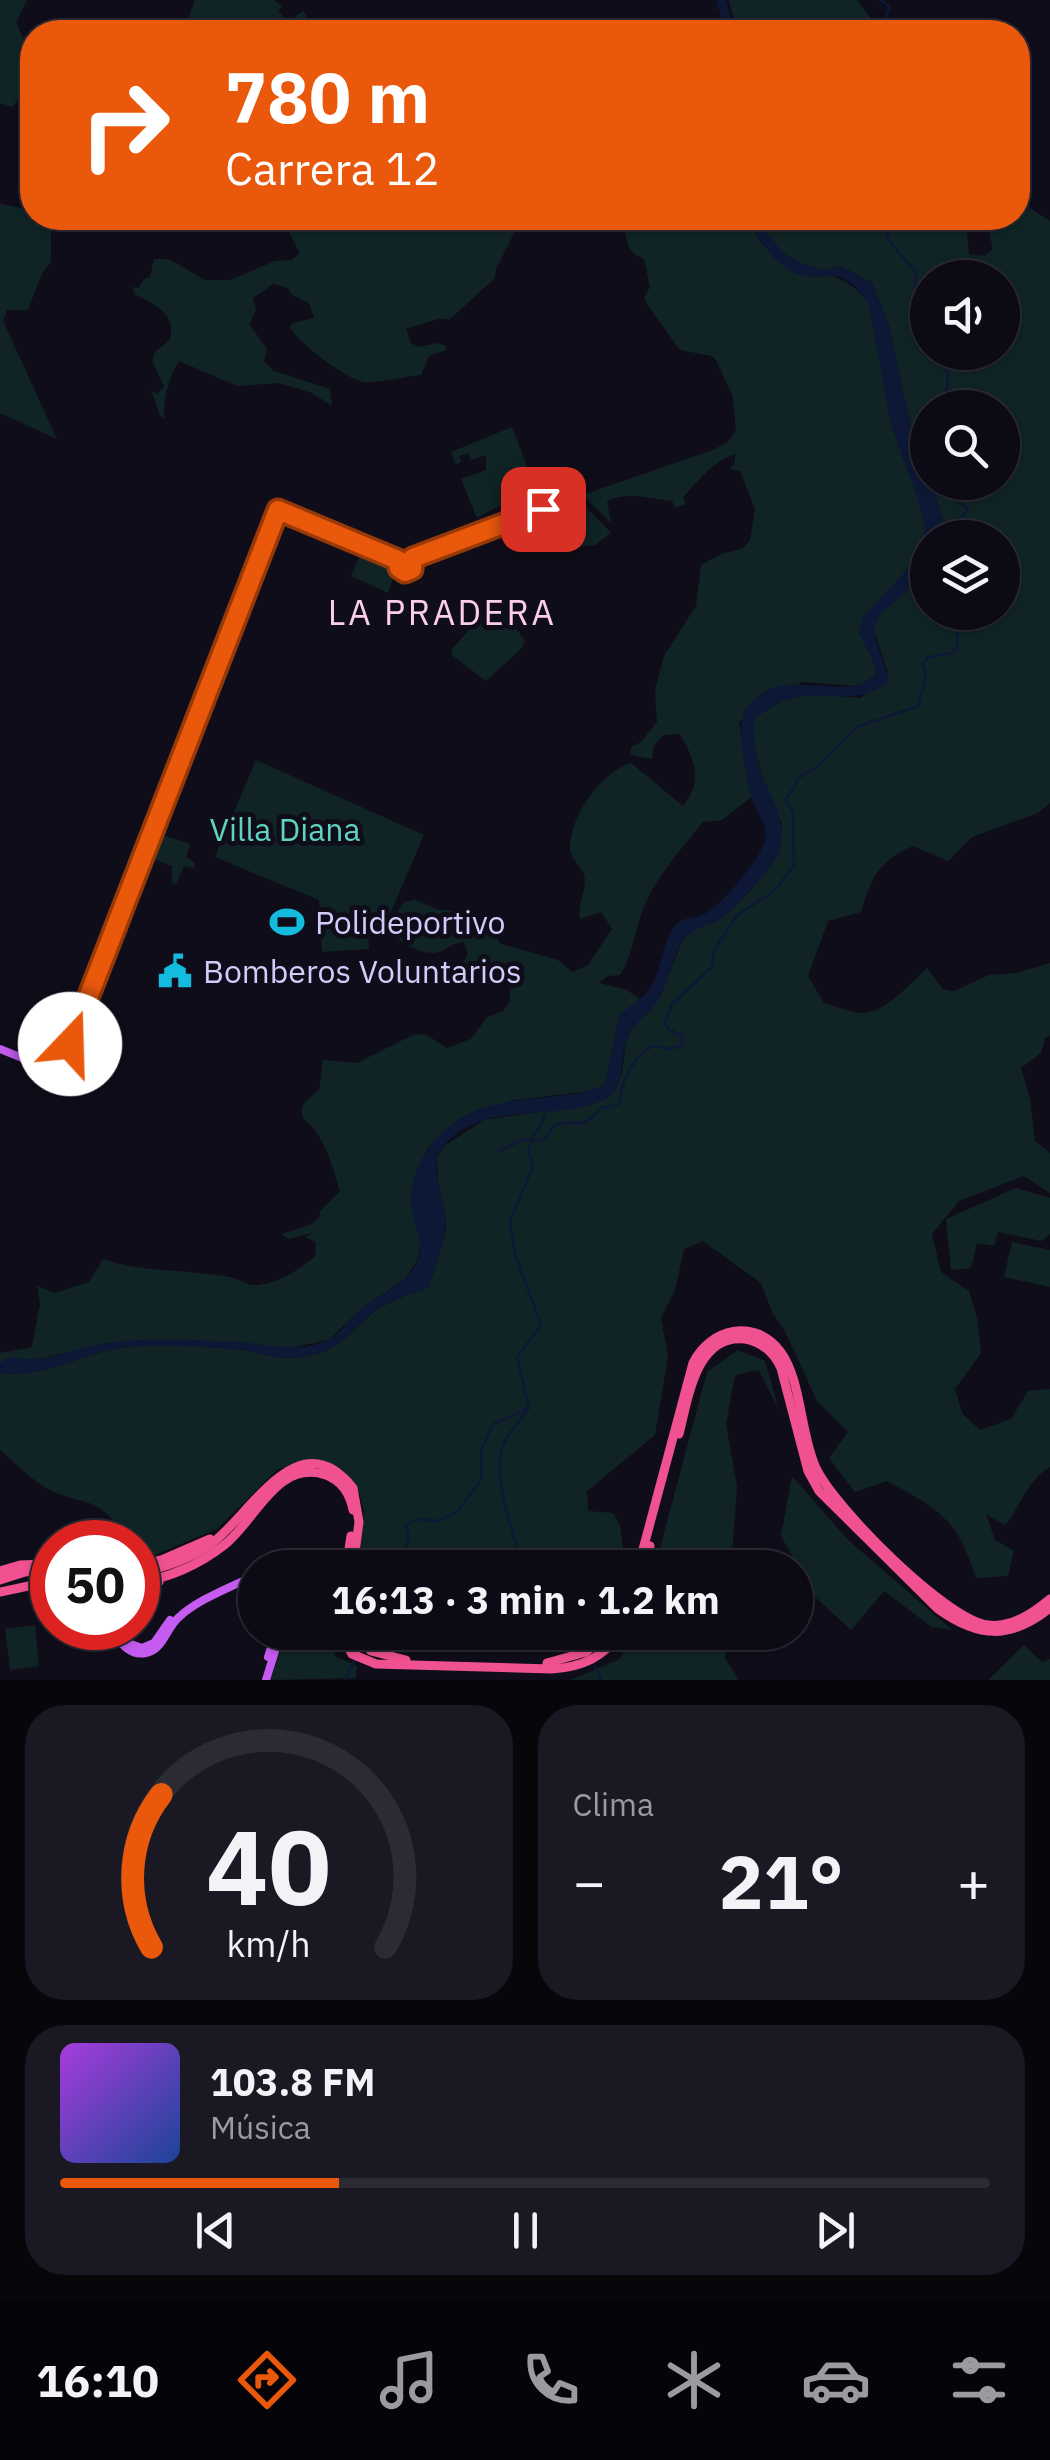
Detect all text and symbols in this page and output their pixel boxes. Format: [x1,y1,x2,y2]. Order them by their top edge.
text: 780 m [225,51,430,142]
icon: right [60,60,190,190]
text: Carrera 12 [225,139,439,197]
map controls [910,260,1020,630]
button: sound [910,260,1020,370]
button: search [910,390,1020,500]
pin [501,467,586,552]
icon: arrive [516,482,571,537]
button: layers [910,520,1020,630]
district label: LA PRADERA [328,589,556,635]
park label: Villa Diana [209,808,361,850]
place label: Polideportivo [315,901,506,943]
sports icon: Polideportivo [268,903,306,941]
place label: Bomberos Voluntarios [203,950,522,992]
public building icon: Bomberos Voluntarios [156,952,194,990]
position arrow [18,992,122,1096]
speed limit sign: 50 [30,1520,160,1650]
text: 16:13 · 3 min · 1.2 km [331,1575,720,1624]
text: Clima [573,1783,654,1825]
text: 40 [206,1798,331,1934]
text: 21° [719,1832,844,1930]
text: − [573,1846,606,1917]
text: + [957,1846,990,1917]
text: km/h [227,1920,311,1967]
text: 103.8 FM [210,2057,375,2106]
text: Música [210,2106,311,2148]
icon: previous [188,2203,243,2258]
icon: pause [498,2203,553,2258]
icon: next [808,2203,863,2258]
icon: directions [232,2345,302,2415]
icon: music [374,2345,444,2415]
icon: phone [516,2345,586,2415]
icon: climate [659,2345,729,2415]
icon: car [801,2345,871,2415]
icon: filters [944,2345,1014,2415]
text: 16:10 [36,2351,159,2409]

